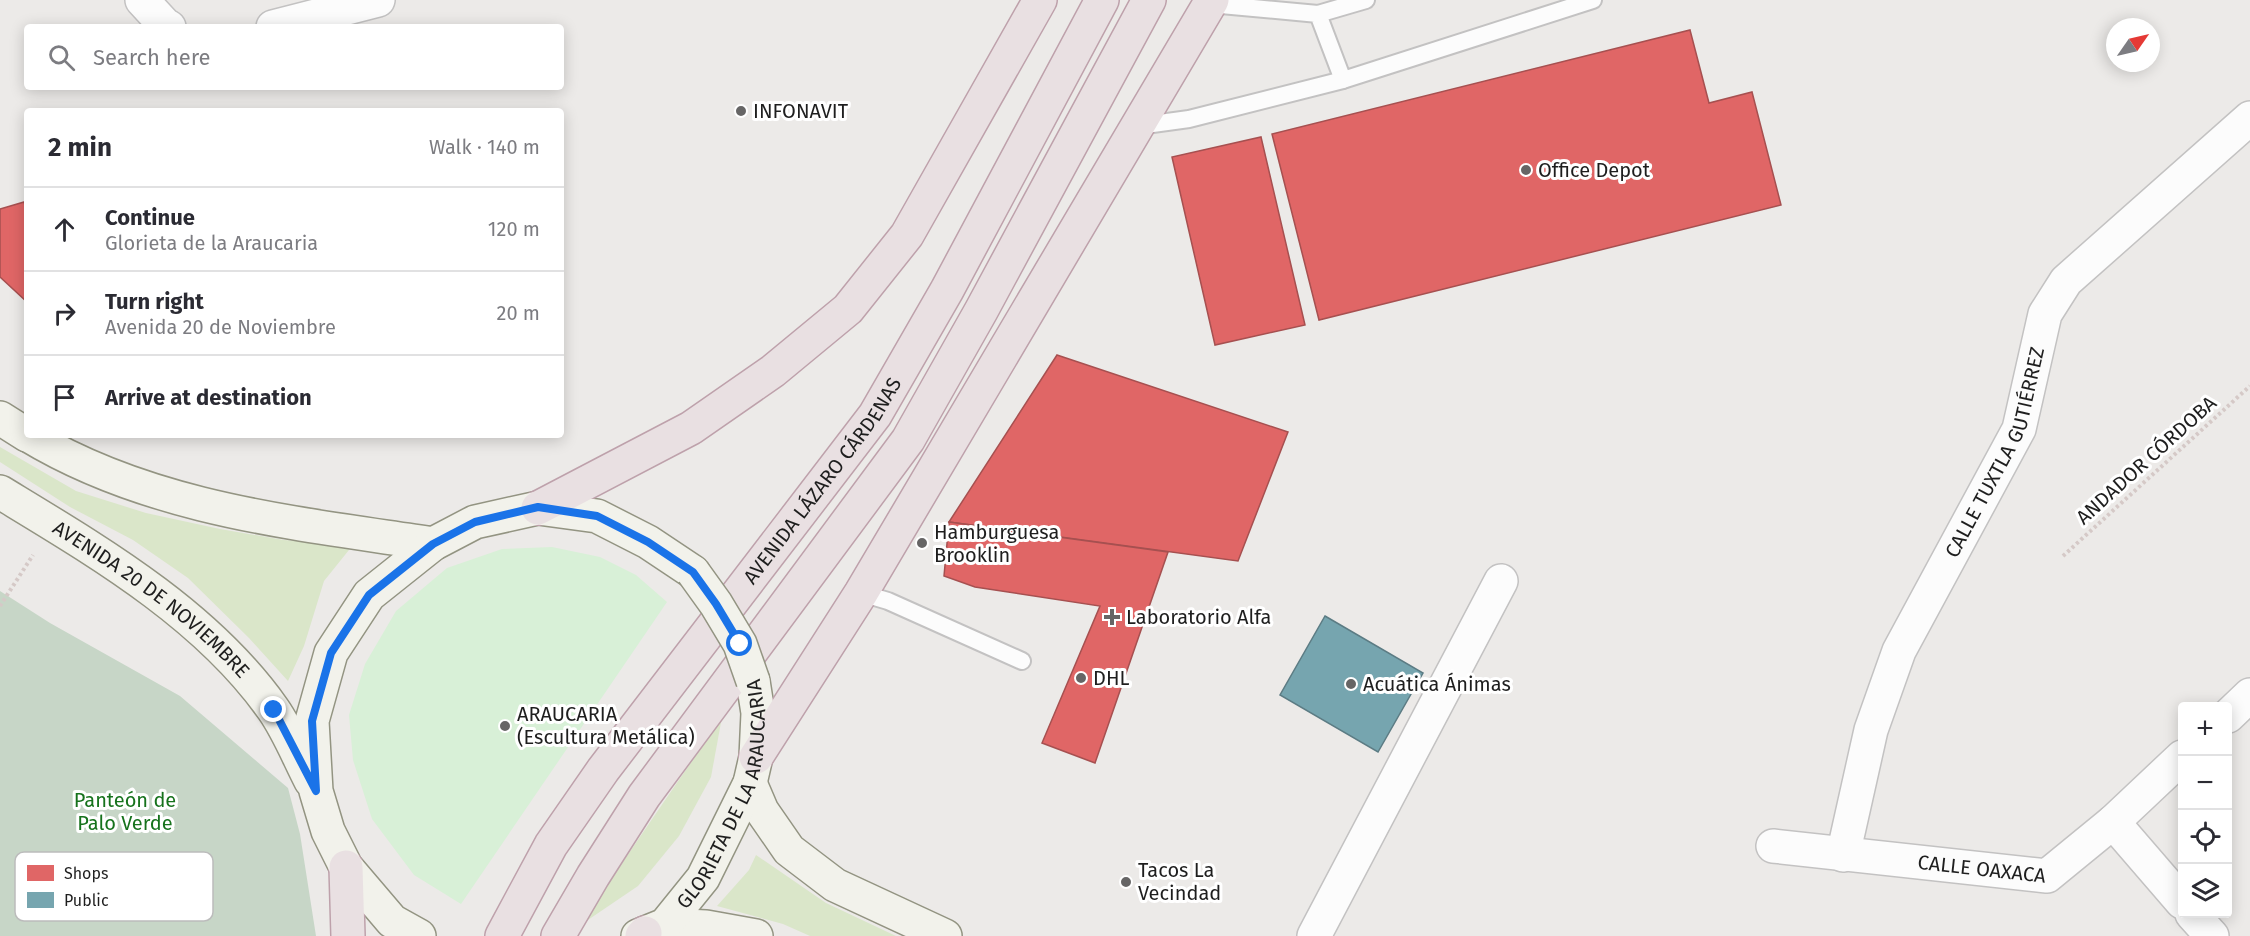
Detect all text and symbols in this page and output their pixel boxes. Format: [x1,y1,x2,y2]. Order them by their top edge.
north arrow [2106,18,2160,72]
search box [24,24,564,90]
icon: search [45,41,78,74]
text: Search here [93,44,211,71]
place label: INFONAVIT [753,99,849,123]
marker: INFONAVIT [734,104,748,118]
text: 2 min [48,132,112,163]
text: Walk · 140 m [429,135,540,159]
place label: Office Depot [1538,158,1651,182]
marker: Office Depot [1519,163,1533,177]
text: Continue [105,204,195,231]
icon: ahead [48,213,81,246]
text: 120 m [488,217,540,241]
text: Glorieta de la Araucaria [105,231,318,255]
text: Turn right [105,288,204,315]
icon: right [48,297,81,330]
text: 20 m [497,301,540,325]
text: Avenida 20 de Noviembre [105,315,336,339]
street label: CALLE TUXTLA GUTIÉRREZ [1940,345,2049,562]
street label: AVENIDA LÁZARO CÁRDENAS [738,373,906,588]
icon: arrive [48,381,81,414]
text: Arrive at destination [105,384,312,411]
street label: ANDADOR CÓRDOBA [2071,390,2221,529]
street label: AVENIDA 20 DE NOVIEMBRE [49,515,255,683]
place label: Hamburguesa Brooklin [934,520,1059,567]
marker: Hamburguesa Brooklin [915,536,929,550]
place label: Laboratorio Alfa [1126,605,1272,629]
marker: Laboratorio Alfa [1103,608,1121,626]
route start [726,630,752,656]
place label: DHL [1093,666,1129,690]
marker: DHL [1074,671,1088,685]
place label: Acuática Ánimas [1363,672,1511,696]
street label: GLORIETA DE LA ARAUCARIA [671,677,770,913]
marker: Acuática Ánimas [1344,677,1358,691]
route end [260,696,286,722]
place label: ARAUCARIA (Escultura Metálica) [517,702,695,749]
map controls [2178,702,2232,918]
button: + [2178,702,2232,756]
marker: ARAUCARIA (Escultura Metálica) [498,719,512,733]
button: − [2178,756,2232,810]
park label: Panteón de Palo Verde [74,788,176,835]
button: locate [2178,810,2232,864]
street label: CALLE OAXACA [1917,850,2047,888]
legend [15,852,213,921]
place label: Tacos La Vecindad [1138,858,1221,905]
text: Shops [64,864,108,883]
button: layers [2178,864,2232,918]
marker: Tacos La Vecindad [1119,875,1133,889]
text: Public [64,891,109,910]

